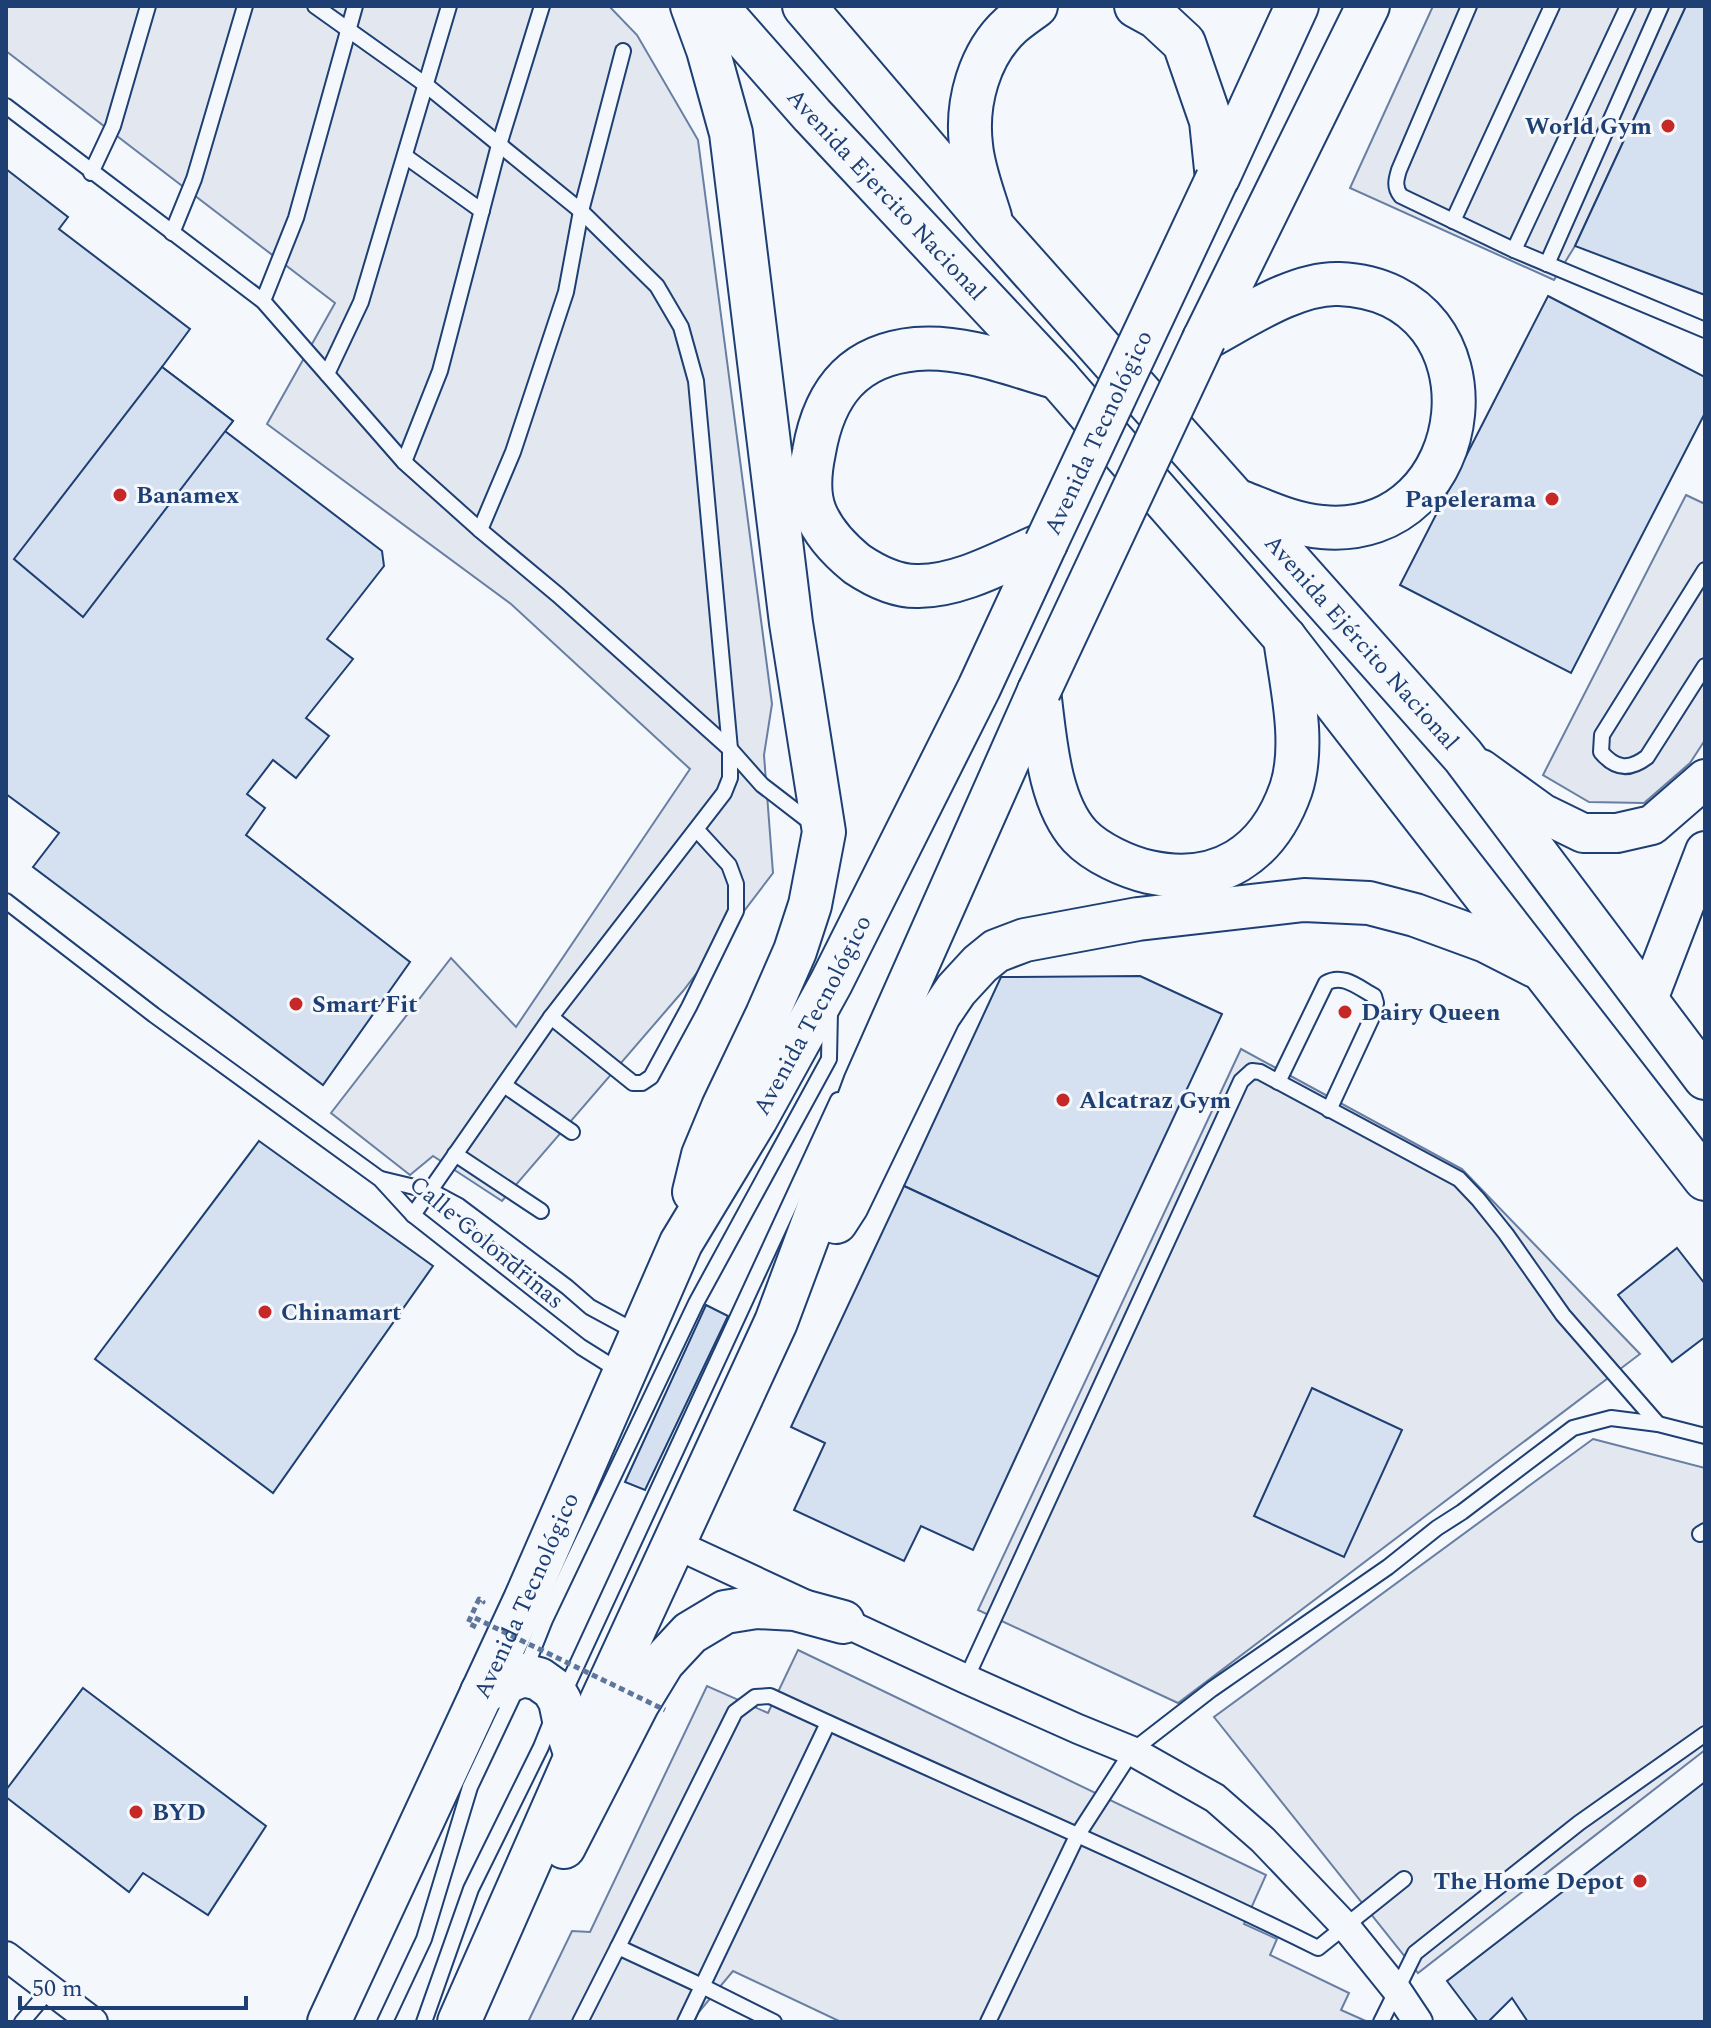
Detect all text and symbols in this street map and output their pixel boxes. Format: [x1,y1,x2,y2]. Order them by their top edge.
street label: Avenida Ejercito Nacional [777,81,994,309]
place label: World Gym [1525,109,1652,145]
marker: World Gym [1659,117,1677,135]
street label: Avenida Tecnológico [1035,324,1162,542]
place label: Banamex [136,478,239,514]
place label: Papelerama [1405,482,1537,518]
marker: Banamex [111,486,129,504]
marker: Papelerama [1543,490,1561,508]
street label: Avenida Ejército Nacional [1255,527,1467,759]
street label: Avenida Tecnológico [744,909,881,1122]
place label: Smart Fit [312,987,417,1023]
marker: Smart Fit [287,995,305,1013]
place label: Dairy Queen [1361,995,1501,1031]
marker: Dairy Queen [1336,1003,1354,1021]
place label: Alcatraz Gym [1079,1083,1232,1119]
marker: Alcatraz Gym [1054,1091,1072,1109]
street label: Calle Golondrinas [401,1167,572,1318]
place label: Chinamart [281,1295,401,1331]
marker: Chinamart [256,1303,274,1321]
street label: Avenida Tecnológico [465,1487,589,1705]
place label: BYD [152,1795,206,1831]
marker: BYD [127,1803,145,1821]
place label: The Home Depot [1434,1864,1624,1900]
marker: The Home Depot [1631,1872,1649,1890]
scale bar [20,1960,246,2010]
text: 50 m [32,1971,83,2007]

